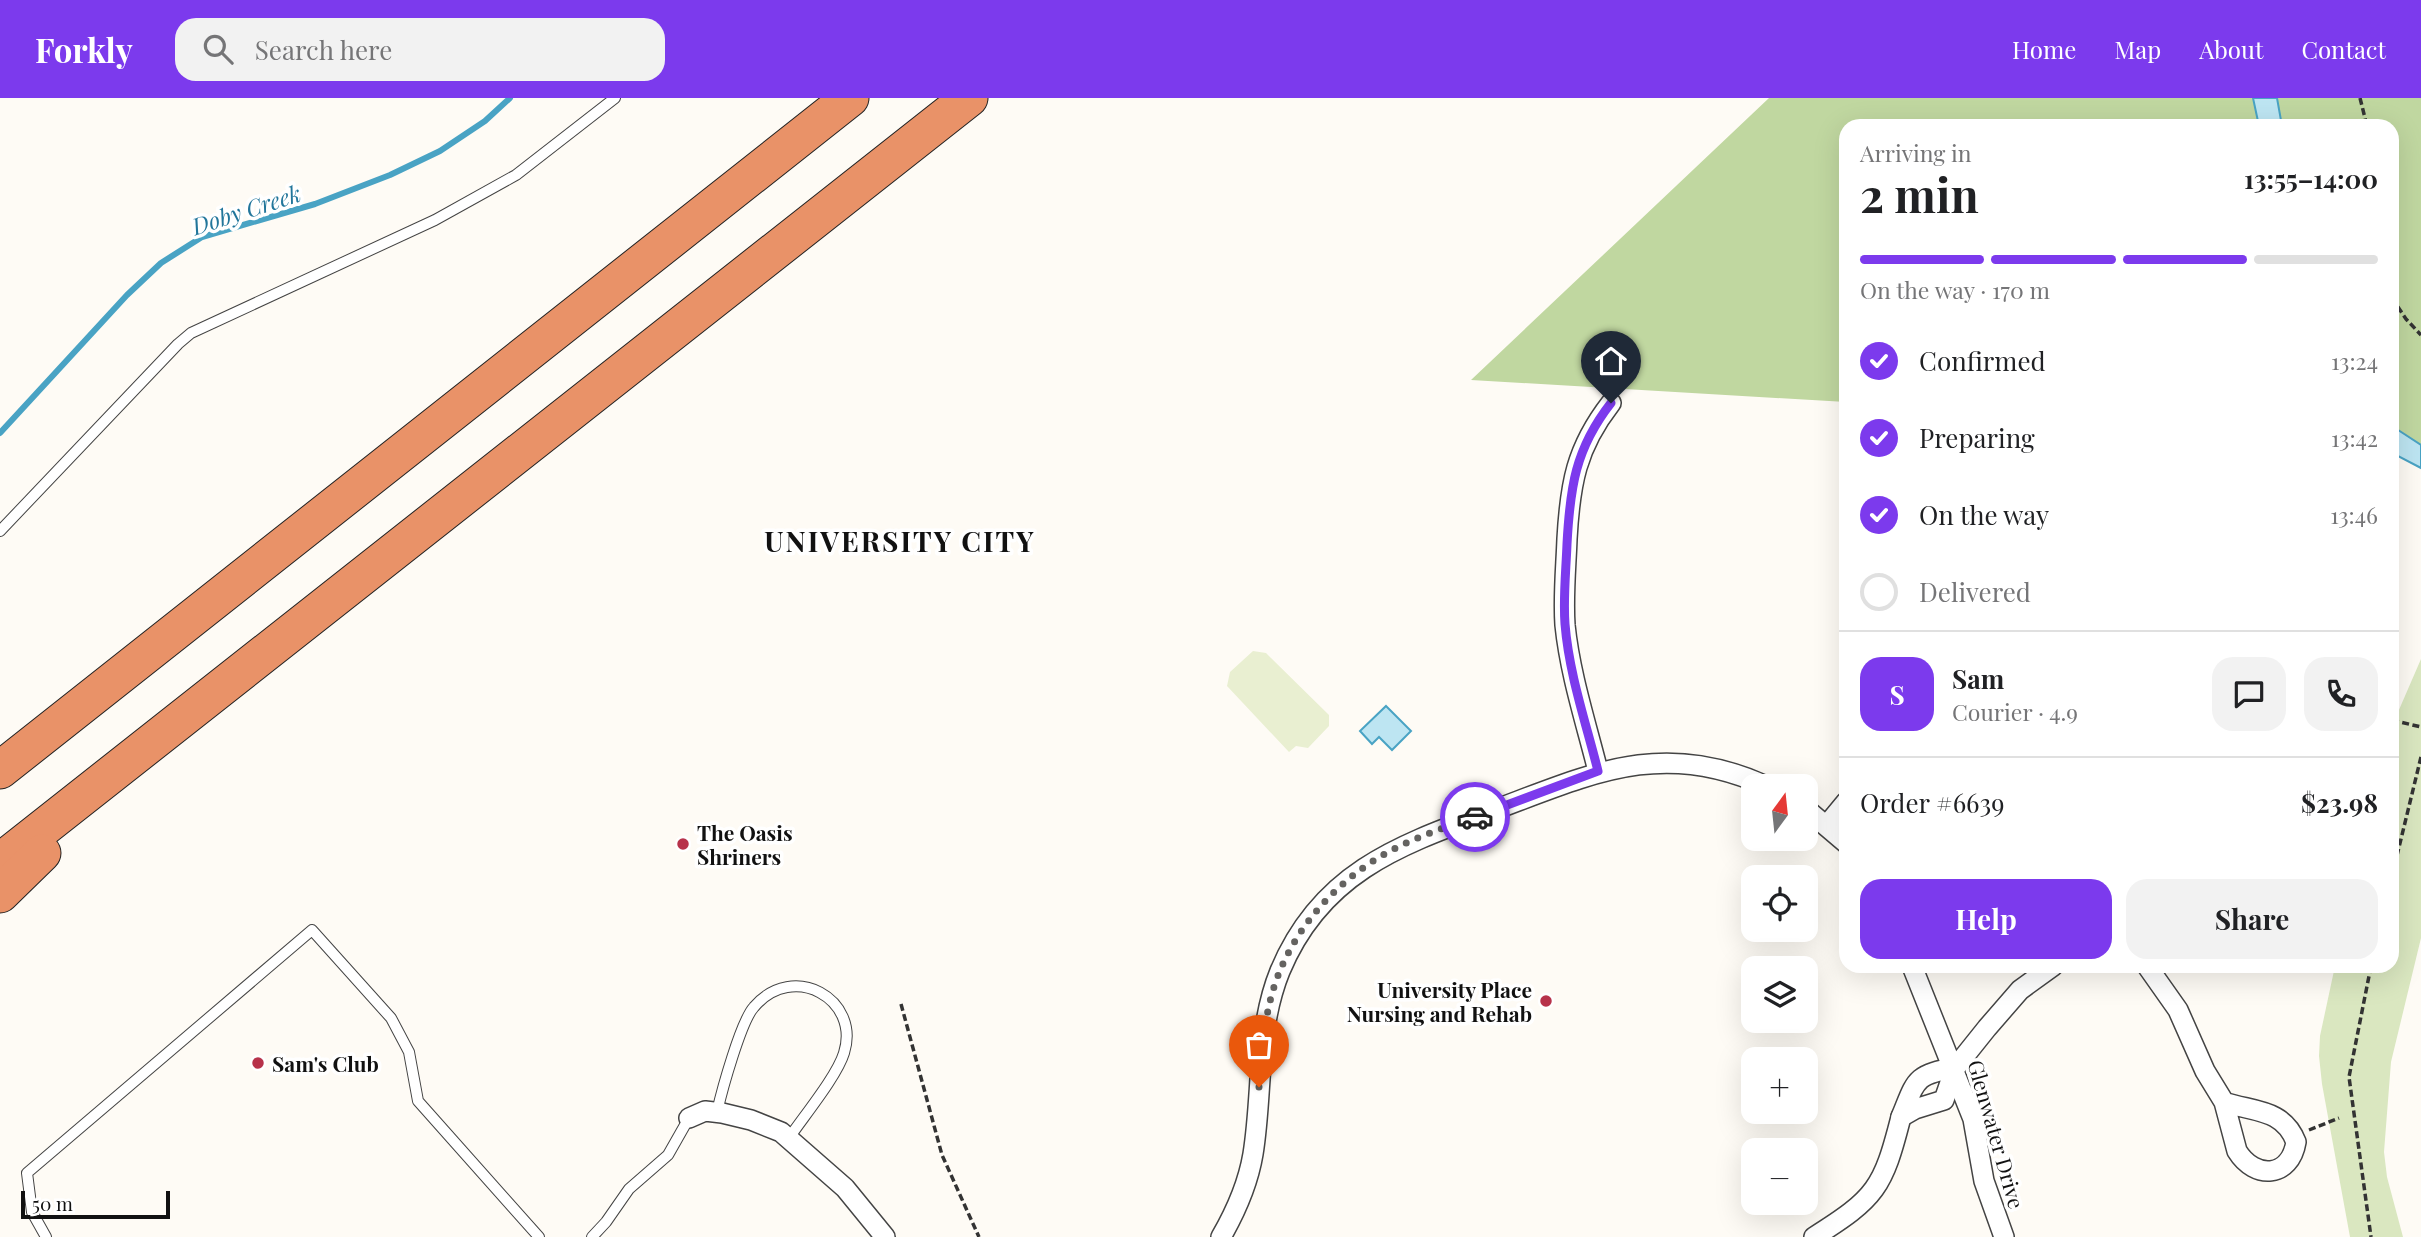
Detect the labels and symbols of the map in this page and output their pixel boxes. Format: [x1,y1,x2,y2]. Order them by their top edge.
water label: Doby Creek [187,177,305,241]
pin [1581,331,1641,403]
district label: UNIVERSITY CITY [764,522,1036,559]
north arrow [1741,774,1818,850]
courier [1440,782,1510,852]
place label: The Oasis Shriners [697,818,793,870]
marker: The Oasis Shriners [675,836,691,852]
place label: University Place Nursing and Rehab [1347,975,1532,1027]
marker: University Place Nursing and Rehab [1538,993,1554,1009]
pin [1229,1015,1289,1087]
place label: Sam's Club [272,1049,379,1077]
marker: Sam's Club [250,1055,266,1071]
street label: Glenwater Drive [1962,1056,2032,1212]
scale bar [21,1188,170,1220]

